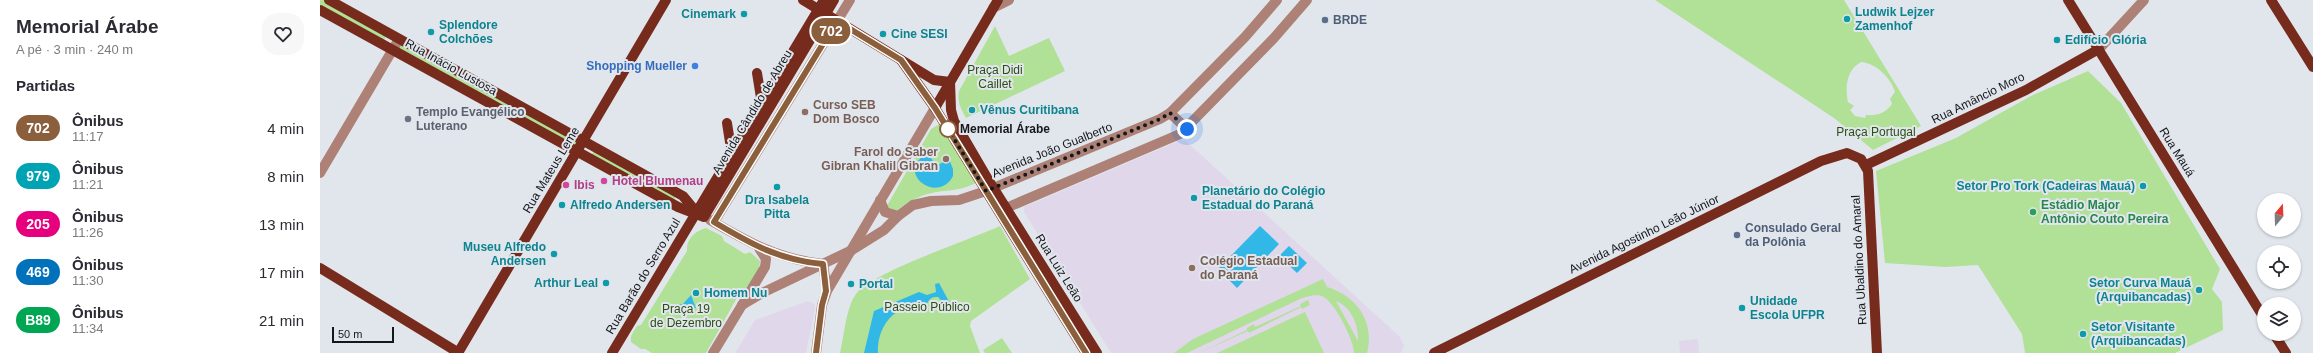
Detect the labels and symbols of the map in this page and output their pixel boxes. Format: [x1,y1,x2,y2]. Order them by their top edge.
place label: Ludwik Lejzer Zamenhof [1855,5,1935,33]
place label: Cinemark [681,7,736,21]
marker: Cinemark [739,9,749,19]
place label: BRDE [1333,13,1367,27]
marker: Ludwik Lejzer Zamenhof [1842,14,1852,24]
marker: BRDE [1320,15,1330,25]
place label: Splendore Colchões [439,18,498,46]
line badge: 702 [808,18,854,44]
marker: Splendore Colchões [426,27,436,37]
place label: Cine SESI [891,27,948,41]
marker: Cine SESI [878,29,888,39]
place label: Edifício Glória [2065,33,2147,47]
marker: Edifício Glória [2052,35,2062,45]
street label: Rua Inácio Lustosa [403,36,500,98]
street label: Avenida Cândido de Abreu [709,47,795,177]
place label: Shopping Mueller [586,59,687,73]
marker: Shopping Mueller [690,61,700,71]
park label: Praça Didi Caillet [967,63,1023,91]
street label: Rua Amâncio Moro [1929,69,2027,127]
place label: Curso SEB Dom Bosco [813,98,880,126]
place label: Vênus Curitibana [980,103,1079,117]
place label: Templo Evangélico Luterano [416,105,524,133]
marker: Vênus Curitibana [967,105,977,115]
marker: Curso SEB Dom Bosco [800,107,810,117]
marker: Templo Evangélico Luterano [403,114,413,124]
street label: Avenida João Gualberto [990,119,1115,181]
your location [1177,119,1197,139]
marker: Memorial Árabe [939,120,957,138]
place label: Memorial Árabe [960,121,1050,136]
street label: Rua Mateus Leme [520,124,582,216]
park label: Praça Portugal [1836,125,1916,139]
street label: Rua Mauá [2156,125,2198,179]
place label: Farol do Saber Gibran Khalil Gibran [821,145,938,173]
marker: Farol do Saber Gibran Khalil Gibran [941,154,951,164]
place label: Hotel Blumenau [612,174,703,188]
marker: Hotel Blumenau [599,176,609,186]
place label: Ibis [574,178,595,192]
place label: Setor Pro Tork (Cadeiras Mauá) [1957,179,2135,193]
marker: Ibis [561,180,571,190]
marker: Setor Pro Tork (Cadeiras Mauá) [2138,181,2148,191]
marker: Dra Isabela Pitta [772,182,782,192]
place label: Planetário do Colégio Estadual do Paraná [1202,184,1325,212]
street label: Avenida Agostinho Leão Júnior [1567,191,1721,277]
place label: Dra Isabela Pitta [745,193,809,221]
marker: Planetário do Colégio Estadual do Paraná [1189,193,1199,203]
north arrow [2257,193,2301,237]
street label: Rua Ubaldino do Amaral [1849,195,1869,325]
place label: Alfredo Andersen [570,198,670,212]
place label: Estádio Major Antônio Couto Pereira [2041,198,2169,226]
marker: Alfredo Andersen [557,200,567,210]
marker: Estádio Major Antônio Couto Pereira [2028,207,2038,217]
street label: Rua Barão do Serro Azul [603,216,683,336]
place label: Consulado Geral da Polônia [1745,221,1841,249]
marker: Consulado Geral da Polônia [1732,230,1742,240]
street label: Rua Luiz Leão [1033,231,1086,305]
place label: Museu Alfredo Andersen [463,240,546,268]
marker: Museu Alfredo Andersen [549,249,559,259]
place label: Colégio Estadual do Paraná [1200,254,1297,282]
marker: Colégio Estadual do Paraná [1187,263,1197,273]
place label: Arthur Leal [534,276,598,290]
place label: Setor Curva Mauá (Arquibancadas) [2089,276,2191,304]
place label: Portal [859,277,893,291]
marker: Arthur Leal [601,278,611,288]
marker: Portal [846,279,856,289]
marker: Setor Curva Mauá (Arquibancadas) [2194,285,2204,295]
place label: Homem Nu [704,286,767,300]
marker: Homem Nu [691,288,701,298]
place label: Unidade Escola UFPR [1750,294,1825,322]
park label: Passeio Público [884,300,970,314]
park label: Praça 19 de Dezembro [650,302,722,330]
marker: Unidade Escola UFPR [1737,303,1747,313]
place label: Setor Visitante (Arquibancadas) [2091,320,2186,348]
scale bar [332,325,394,344]
marker: Setor Visitante (Arquibancadas) [2078,329,2088,339]

